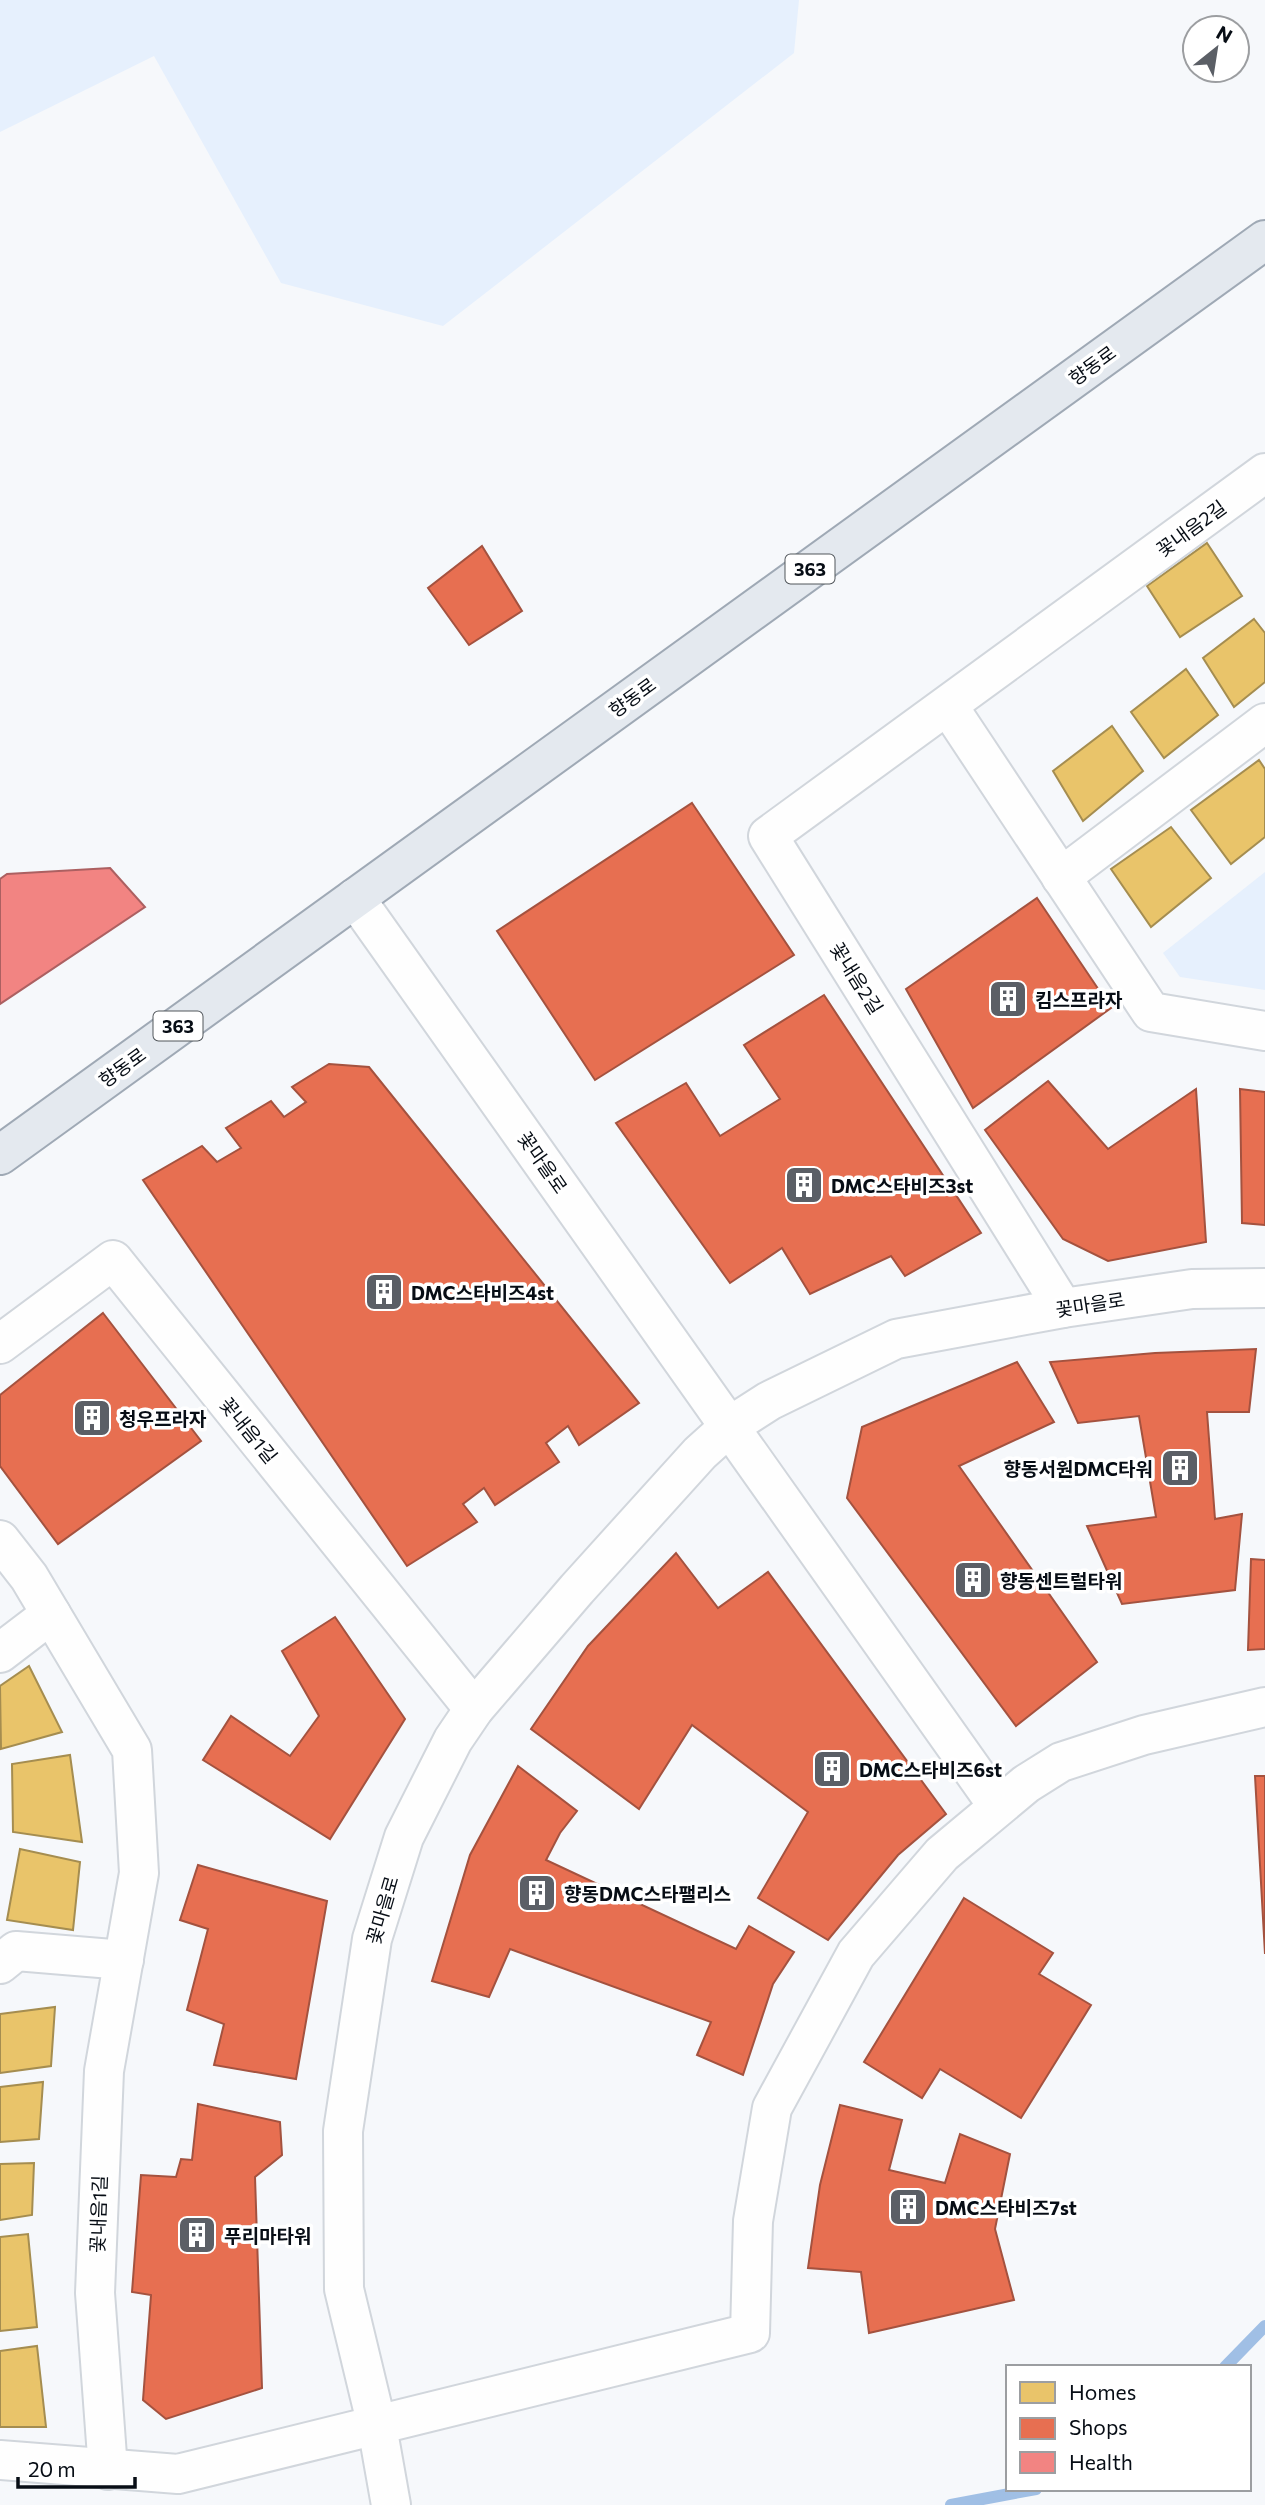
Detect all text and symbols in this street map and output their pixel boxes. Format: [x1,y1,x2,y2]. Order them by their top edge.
north arrow [1181,14,1251,84]
text: N [1213,20,1237,47]
street label: 향동로 [1064,340,1120,390]
street label: 꽃내음2길 [1152,495,1230,561]
road number: 363 [786,554,834,584]
street label: 향동로 [604,672,660,722]
street label: 꽃내음2길 [826,938,888,1018]
building icon: 킴스프라자 [987,978,1029,1020]
place label: 킴스프라자 [1035,988,1123,1011]
road number: 363 [154,1012,202,1041]
street label: 향동로 [94,1042,150,1092]
street label: 꽃마을로 [514,1127,572,1197]
building icon: DMC스타비즈3st [783,1164,825,1206]
place label: DMC스타비즈3st [831,1174,973,1197]
building icon: DMC스타비즈4st [363,1271,405,1313]
place label: DMC스타비즈4st [411,1281,554,1304]
street label: 꽃마을로 [1054,1287,1126,1321]
street label: 꽃내음1길 [216,1392,282,1468]
building icon: 청우프라자 [71,1397,113,1439]
place label: 청우프라자 [119,1407,207,1430]
building icon: 향동서원DMC타워 [1159,1447,1201,1489]
place label: 향동서원DMC타워 [1004,1457,1153,1480]
building icon: 향동센트럴타워 [952,1559,994,1601]
place label: 향동센트럴타워 [1000,1569,1122,1592]
building icon: DMC스타비즈6st [811,1748,853,1790]
place label: DMC스타비즈6st [859,1758,1002,1781]
building icon: 향동DMC스타팰리스 [516,1872,558,1914]
street label: 꽃마을로 [361,1873,403,1947]
place label: 향동DMC스타팰리스 [564,1882,731,1905]
street label: 꽃내음1길 [85,2175,111,2253]
building icon: DMC스타비즈7st [887,2186,929,2228]
place label: DMC스타비즈7st [935,2196,1077,2219]
building icon: 푸리마타워 [176,2214,218,2256]
place label: 푸리마타워 [224,2224,311,2247]
legend [1006,2365,1251,2491]
text: Homes [1069,2379,1136,2404]
text: Shops [1069,2414,1128,2439]
scale bar [18,2446,135,2490]
text: Health [1069,2449,1133,2474]
text: 20 m [28,2456,76,2481]

